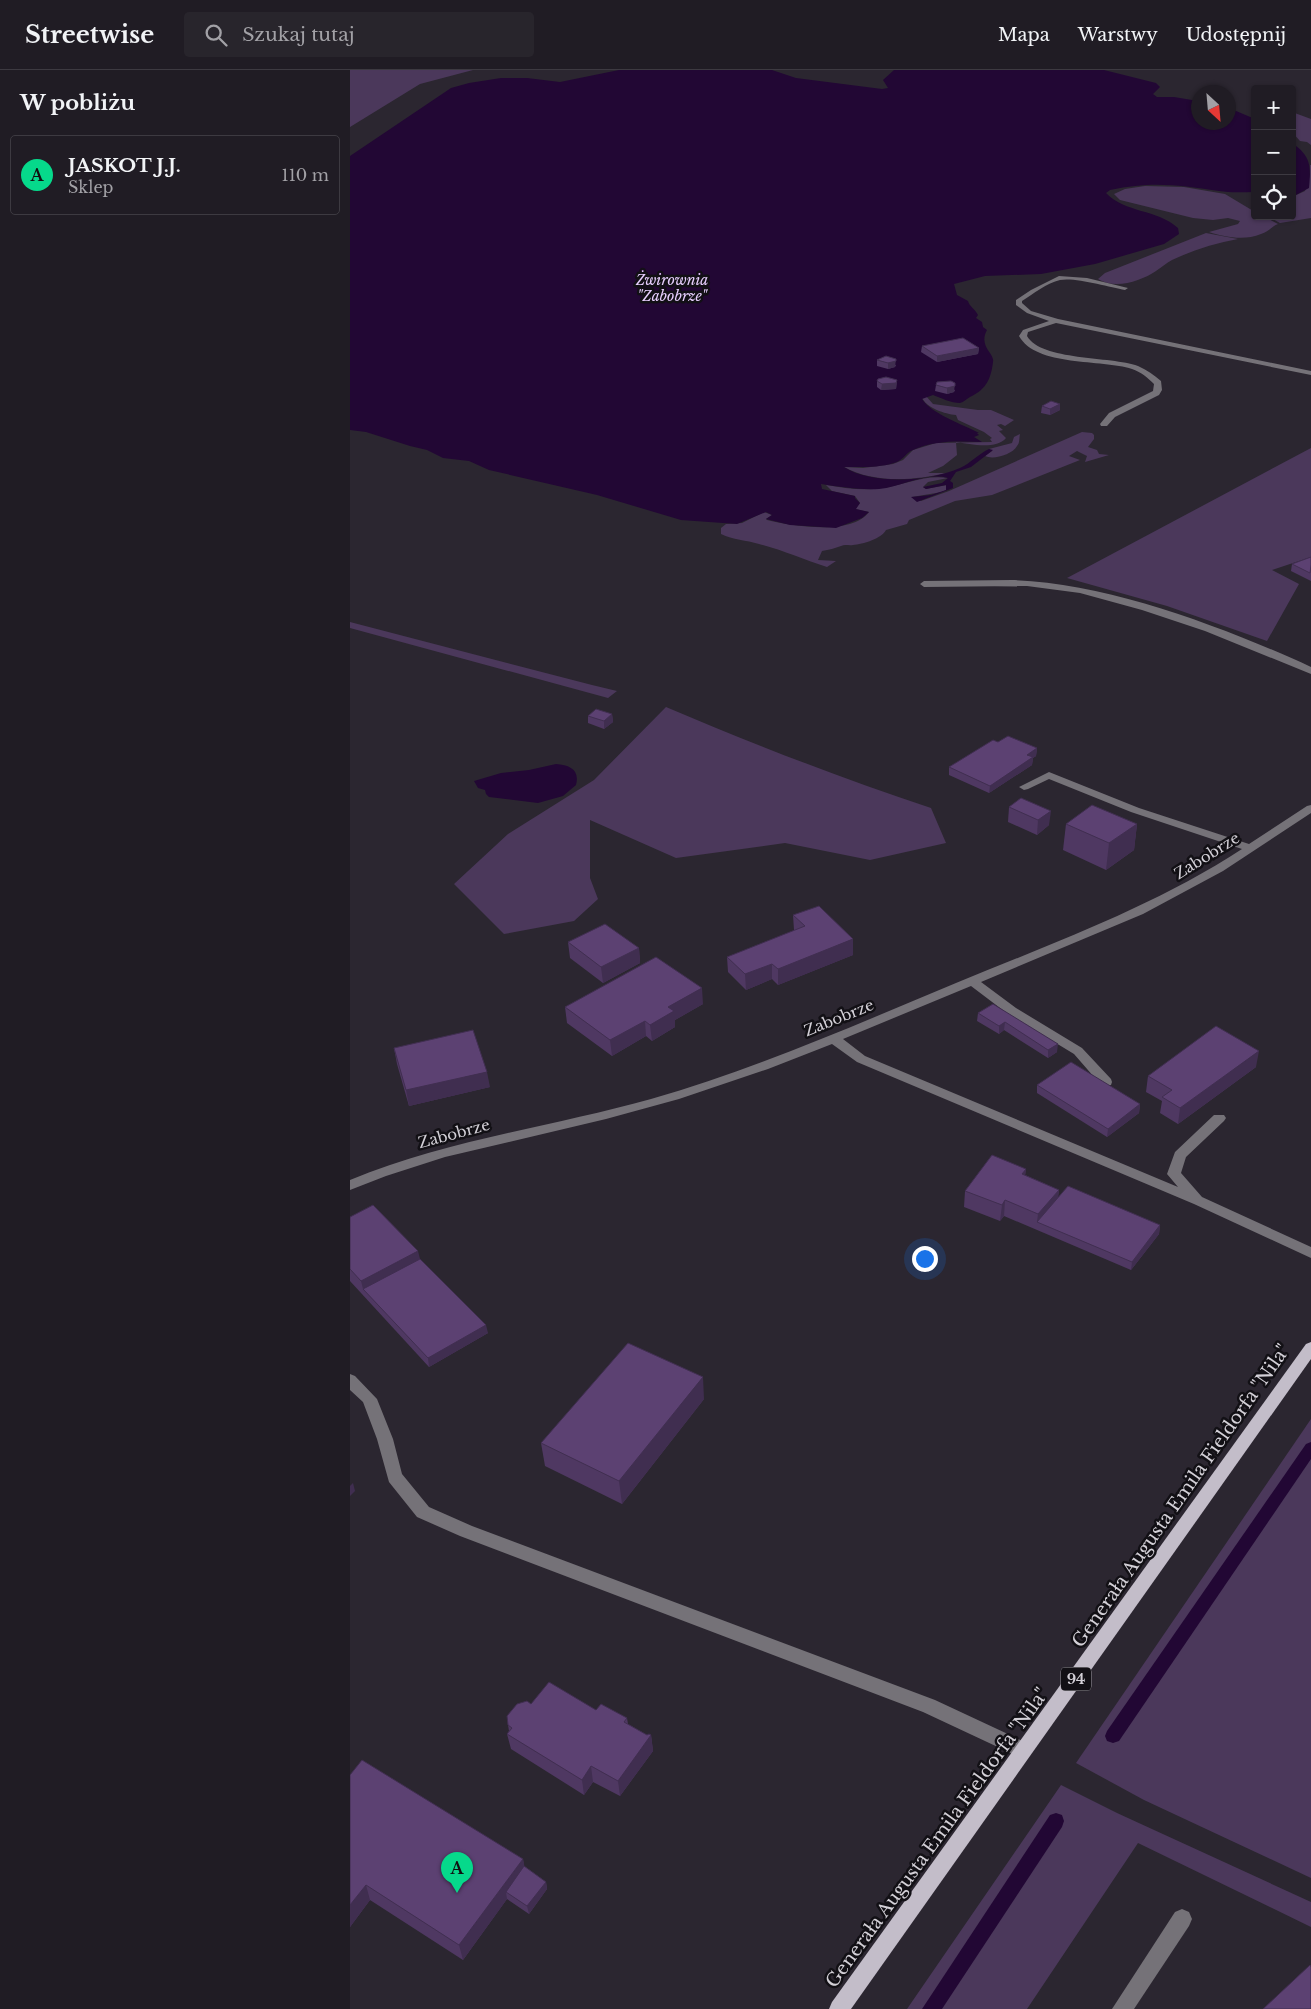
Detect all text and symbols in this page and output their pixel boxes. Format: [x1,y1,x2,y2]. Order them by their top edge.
search box [184,12,534,57]
text: Streetwise [25,20,154,49]
icon: search [202,21,230,49]
text: Szukaj tutaj [242,23,355,46]
text: Mapa [998,24,1050,46]
text: Warstwy [1078,24,1158,46]
text: Udostępnij [1186,24,1286,46]
north arrow [1191,85,1236,130]
map controls [1251,85,1296,220]
button: + [1251,85,1296,130]
text: W pobliżu [20,90,135,116]
button: − [1251,130,1296,175]
text: JASKOT J.J. [68,154,181,177]
text: A [31,165,43,185]
text: 110 m [282,165,329,185]
button: locate [1251,175,1296,220]
text: Sklep [68,177,113,197]
water label: Żwirownia "Zabobrze" [635,270,708,305]
street label: Zabobrze [1171,828,1243,883]
street label: Zabobrze [801,995,876,1040]
street label: Zabobrze [416,1115,492,1152]
your location [912,1246,938,1272]
street label: Generała Augusta Emila Fieldorfa "Nila" [1067,1340,1295,1652]
road number: 94 [1061,1668,1091,1690]
street label: Generała Augusta Emila Fieldorfa "Nila" [821,1684,1053,1992]
pin: A [441,1852,473,1893]

